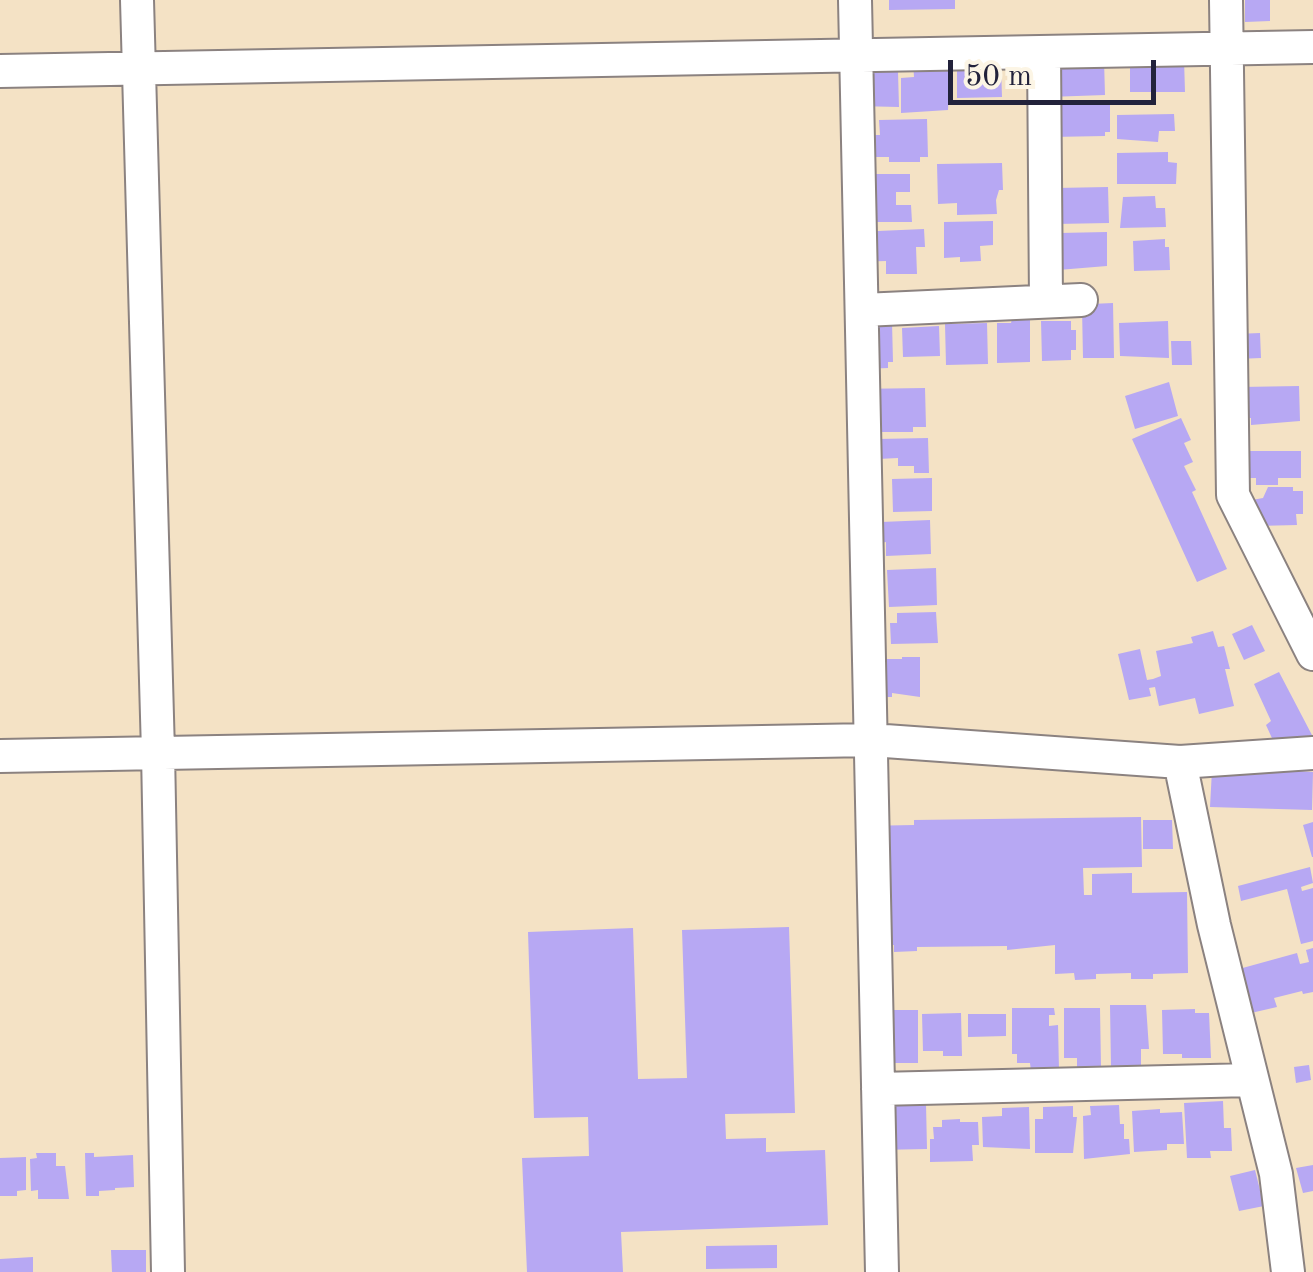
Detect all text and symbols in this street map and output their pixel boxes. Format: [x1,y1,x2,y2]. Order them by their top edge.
scale bar [953,40,1160,102]
text: 50 m [965,62,1032,92]

